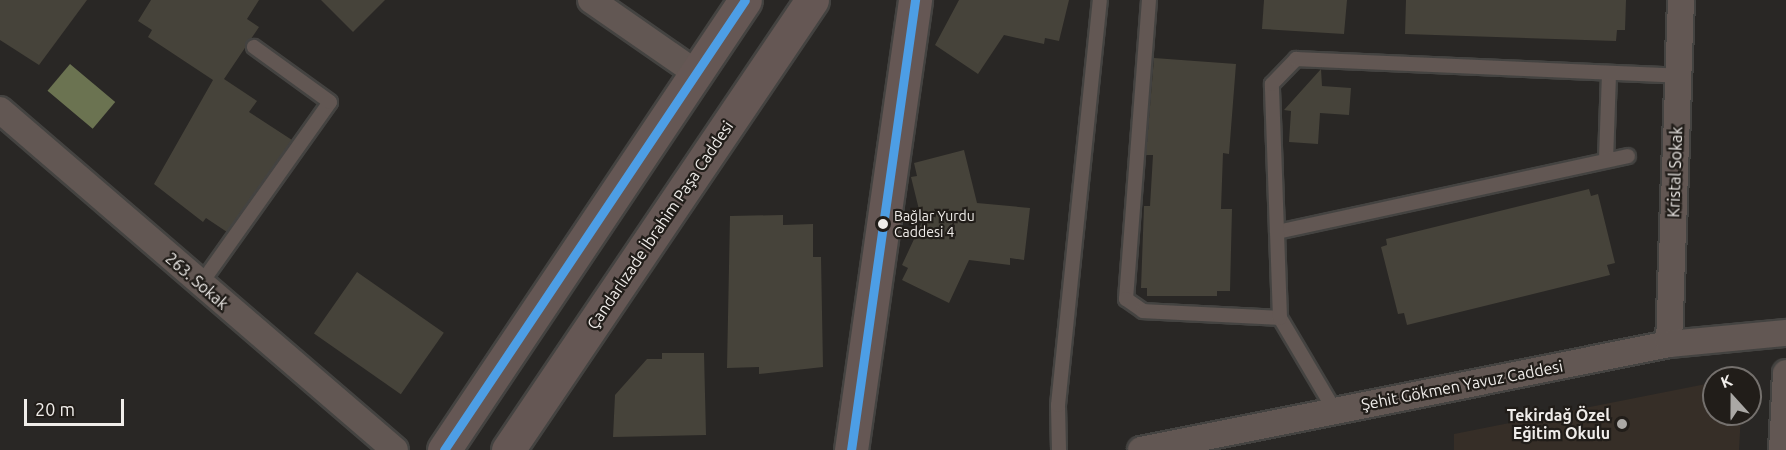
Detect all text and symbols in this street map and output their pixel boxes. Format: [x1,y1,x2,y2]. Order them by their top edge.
street label: Çandarlızade İbrahim Paşa Caddesi [583,117,737,333]
street label: Kristal Sokak [1664,126,1686,218]
place label: Bağlar Yurdu Caddesi 4 [894,208,975,240]
marker: Bağlar Yurdu Caddesi 4 [877,218,889,230]
street label: 263. Sokak [162,249,232,313]
street label: Şehit Gökmen Yavuz Caddesi [1360,356,1564,414]
north arrow [1702,366,1762,426]
text: K [1718,371,1734,391]
scale bar [27,387,128,425]
text: 20 m [35,399,75,419]
place label: Tekirdağ Özel Eğitim Okulu [1507,405,1610,443]
marker: Tekirdağ Özel Eğitim Okulu [1615,417,1629,431]

